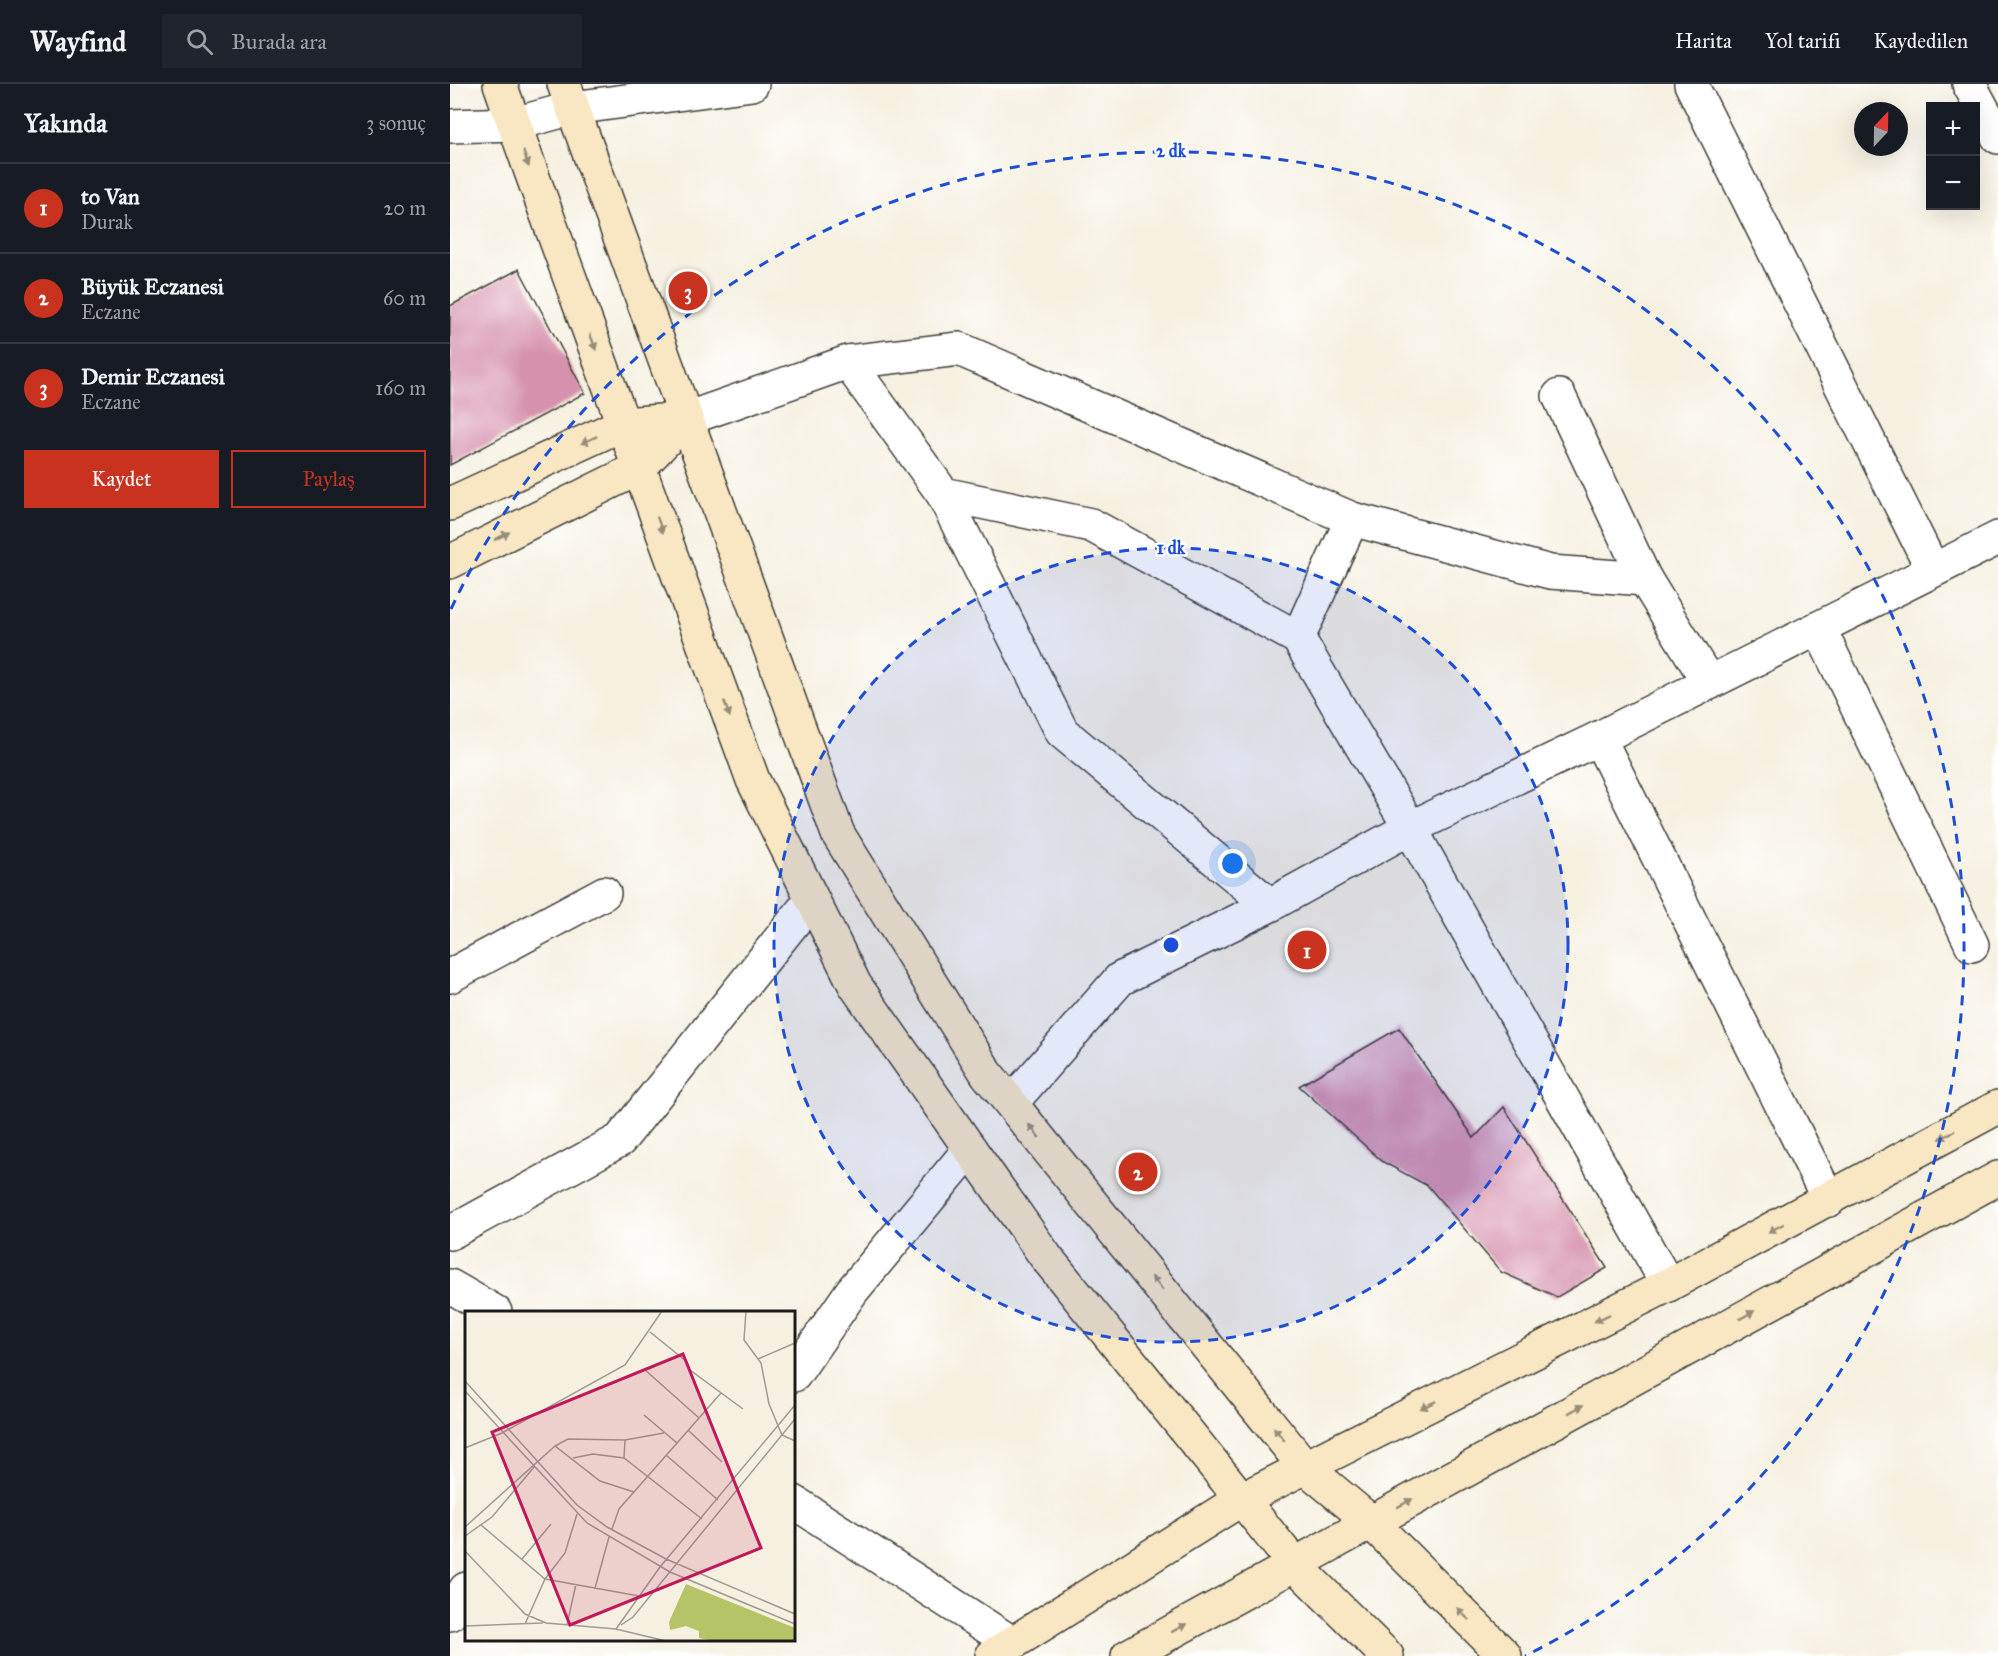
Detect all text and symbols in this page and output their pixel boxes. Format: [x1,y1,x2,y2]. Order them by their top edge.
search box [162,14,582,68]
text: Wayfind [30,24,126,59]
icon: search [183,25,216,58]
text: Burada ara [231,28,327,55]
text: Harita [1675,28,1732,54]
text: Yol tarifi [1765,28,1841,54]
text: Kaydedilen [1874,28,1968,54]
north arrow [1854,102,1908,156]
map controls [1926,102,1980,210]
button: + [1926,102,1980,156]
text: Yakında [24,107,107,139]
text: 3 sonuç [366,111,426,135]
text: 2 dk [1156,140,1187,162]
one-way arrow [522,150,532,168]
button: − [1926,156,1980,210]
text: to Van [81,183,140,210]
text: 1 [40,196,47,220]
text: 20 m [383,196,426,220]
text: Durak [81,210,133,234]
pin: 3 [668,268,708,314]
text: Büyük Eczanesi [81,273,224,300]
text: 2 [39,286,48,310]
text: 60 m [383,286,426,310]
text: Eczane [81,300,141,324]
one-way arrow [589,333,599,351]
text: Demir Eczanesi [81,363,225,390]
text: 3 [40,376,48,400]
text: 160 m [375,376,426,400]
text: Eczane [81,390,141,414]
one-way arrow [580,436,597,445]
button: Kaydet [24,450,219,508]
button: Paylaş [231,450,426,508]
one-way arrow [656,517,666,535]
one-way arrow [494,531,511,541]
text: 1 dk [1157,537,1186,559]
one-way arrow [723,700,733,718]
your location [1218,849,1247,878]
pin: 1 [1288,928,1326,972]
centre of rings [1161,935,1181,955]
one-way arrow [1028,1123,1041,1139]
one-way arrow [1938,1130,1955,1140]
pin: 2 [1118,1150,1158,1194]
one-way arrow [1767,1223,1784,1233]
one-way arrow [1150,1275,1163,1291]
one-way arrow [1739,1310,1756,1320]
inset map [465,1311,795,1641]
one-way arrow [1594,1313,1611,1323]
one-way arrow [1419,1400,1436,1409]
one-way arrow [1568,1404,1585,1414]
one-way arrow [1274,1427,1286,1442]
one-way arrow [1397,1498,1414,1508]
one-way arrow [1457,1608,1471,1622]
one-way arrow [1171,1622,1187,1633]

